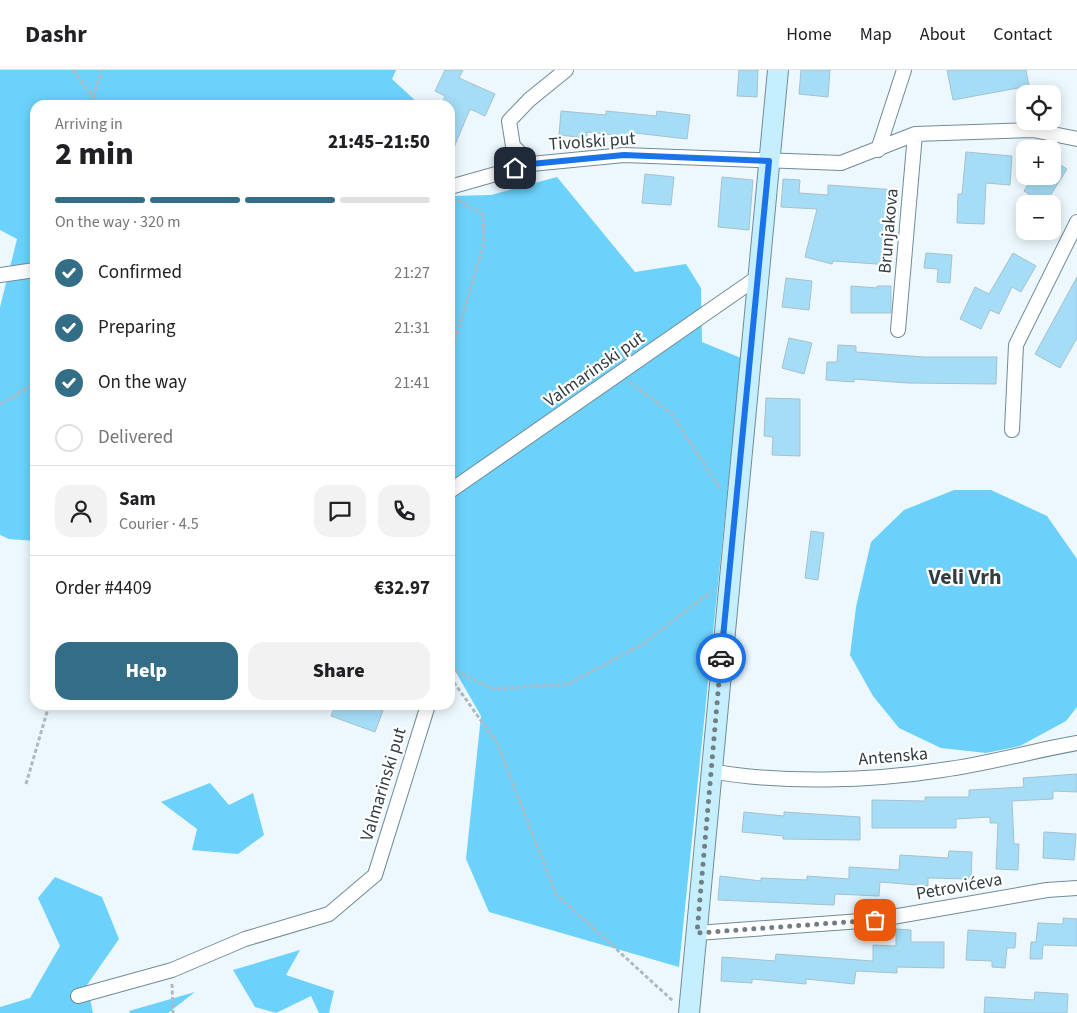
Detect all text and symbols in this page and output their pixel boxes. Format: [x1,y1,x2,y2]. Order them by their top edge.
text: Dashr [25,17,87,52]
text: Home [786,22,832,47]
text: Map [860,22,892,47]
text: About [920,22,965,47]
text: Contact [993,22,1052,47]
map controls [1016,85,1061,240]
button: locate [1016,85,1061,130]
text: Arriving in [55,113,123,135]
street label: Tivolski put [548,126,636,157]
text: 21:45–21:50 [328,129,430,156]
text: 2 min [55,131,134,177]
button: + [1016,140,1061,185]
pin [494,147,536,189]
icon: home [501,154,529,182]
street label: Brunjakova [872,187,905,275]
button: − [1016,195,1061,240]
text: On the way · 320 m [55,211,180,233]
icon: check [55,259,83,287]
text: Confirmed [98,259,182,286]
text: 21:27 [394,262,430,284]
icon: check [55,314,83,342]
text: Preparing [98,314,176,341]
text: 21:31 [394,317,430,339]
street label: Valmarinski put [539,326,650,413]
icon: check [55,369,83,397]
text: On the way [98,369,187,396]
text: 21:41 [394,372,430,394]
text: Delivered [98,424,173,451]
button: person [55,485,107,537]
button: chat [314,485,366,537]
button: phone [378,485,430,537]
text: Sam [119,486,156,513]
text: Courier · 4.5 [119,513,199,535]
district label: Veli Vrh [927,561,1002,593]
text: Order #4409 [55,575,152,602]
text: €32.97 [374,575,430,602]
courier [696,633,746,683]
button: Help [55,642,238,700]
button: Share [248,642,430,700]
icon: car [707,644,735,672]
street label: Valmarinski put [354,724,413,844]
street label: Antenska [857,741,929,772]
street label: Petrovićeva [914,867,1004,906]
pin [854,899,896,941]
icon: bag [861,906,889,934]

